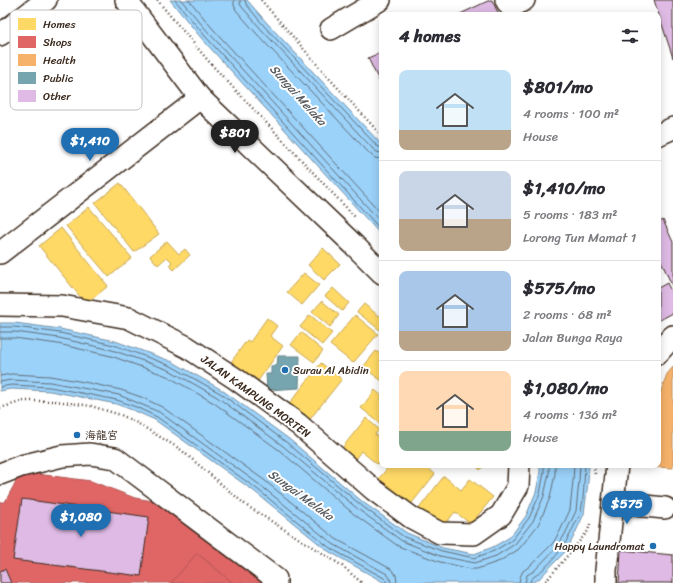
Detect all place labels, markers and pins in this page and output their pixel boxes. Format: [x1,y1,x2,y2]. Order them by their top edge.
pin: $801 [211,120,259,154]
pin: $1,410 [57,128,123,162]
place label: Surau Al Abidin [293,361,369,380]
marker: Surau Al Abidin [280,365,290,375]
place label: 海龍宮 [85,426,118,445]
marker: 海龍宮 [72,430,82,440]
pin: $575 [603,491,651,525]
pin: $1,080 [48,504,114,538]
place label: Happy Laundromat [554,537,645,556]
marker: Happy Laundromat [648,541,658,551]

